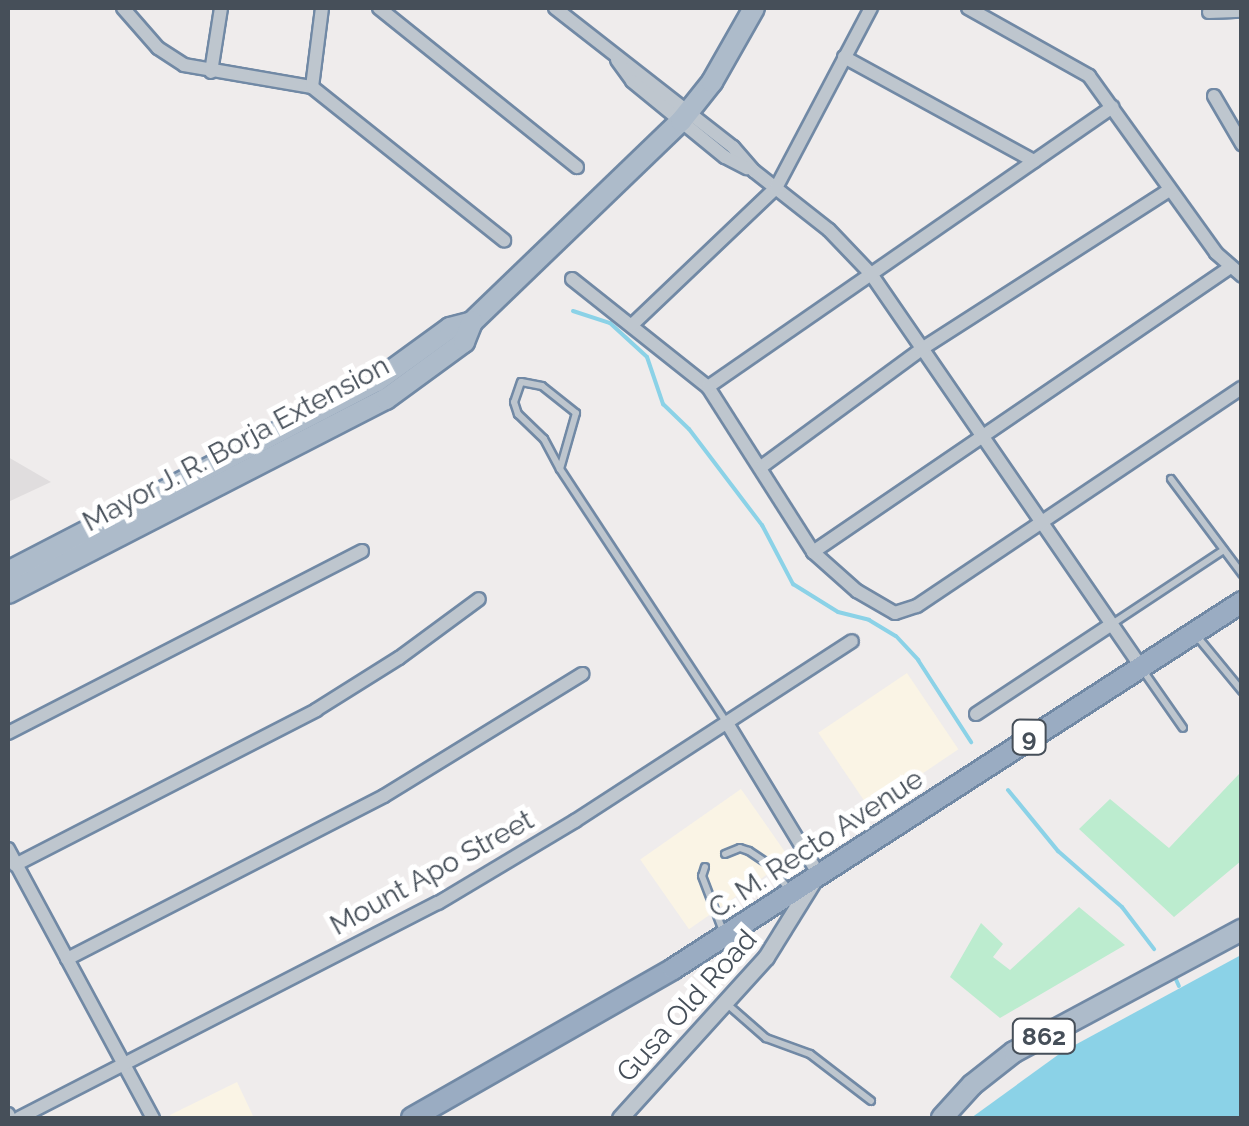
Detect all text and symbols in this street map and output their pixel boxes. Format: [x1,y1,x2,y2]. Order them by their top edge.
street label: Mayor J. R. Borja Extension [77,349,395,539]
road number: 9 [1012,717,1046,757]
street label: C. M. Recto Avenue [702,762,930,926]
street label: Mount Apo Street [324,803,540,943]
street label: Gusa Old Road [610,923,764,1089]
road number: 862 [1012,1016,1076,1056]

